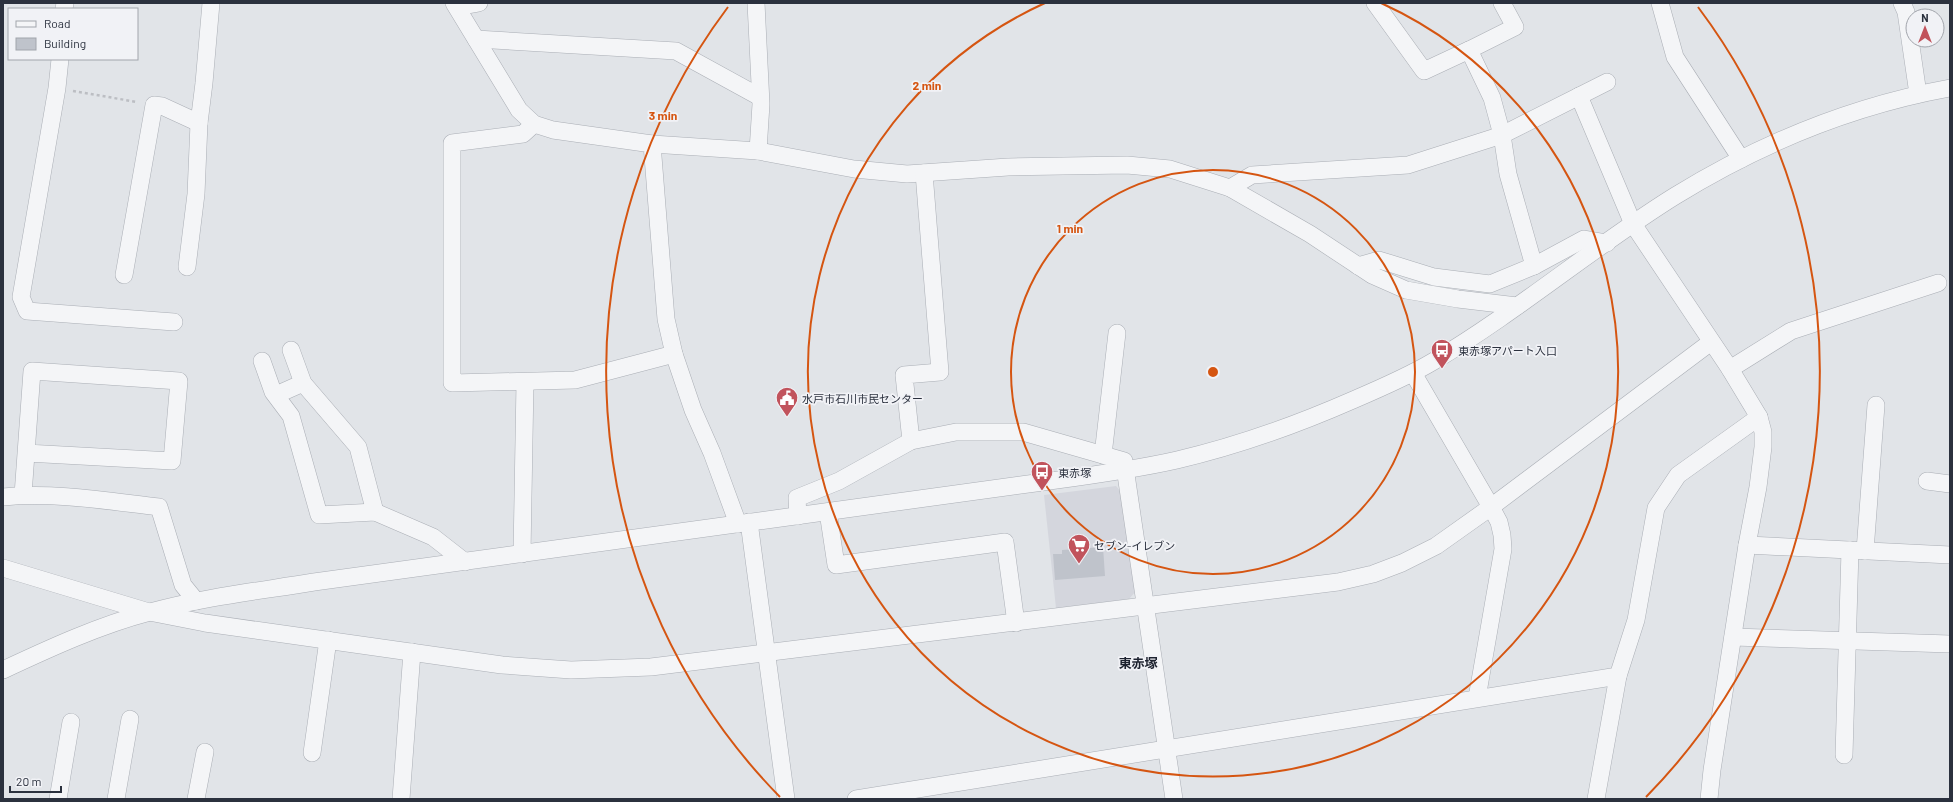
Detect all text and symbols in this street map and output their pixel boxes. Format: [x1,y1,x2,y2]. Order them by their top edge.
legend [8,8,138,60]
north arrow [1905,8,1945,48]
text: N [1921,11,1929,24]
text: Road [44,16,71,30]
text: Building [44,36,86,50]
text: 2 min [913,78,941,92]
text: 3 min [649,108,677,122]
text: 1 min [1057,221,1083,235]
bus stop icon: 東赤塚アパート入口 [1429,337,1455,370]
place label: 東赤塚アパート入口 [1458,344,1557,357]
centre of rings [1206,365,1220,379]
public building icon: 水戸市石川市民センター [774,385,800,418]
place label: 水戸市石川市民センター [802,392,923,405]
bus stop icon: 東赤塚 [1029,459,1055,492]
place label: 東赤塚 [1058,466,1091,479]
supermarket icon: セブン-イレブン [1066,532,1092,565]
place label: セブン-イレブン [1094,539,1175,552]
district label: 東赤塚 [1118,655,1158,671]
scale bar [10,768,61,794]
text: 20 m [16,774,42,788]

